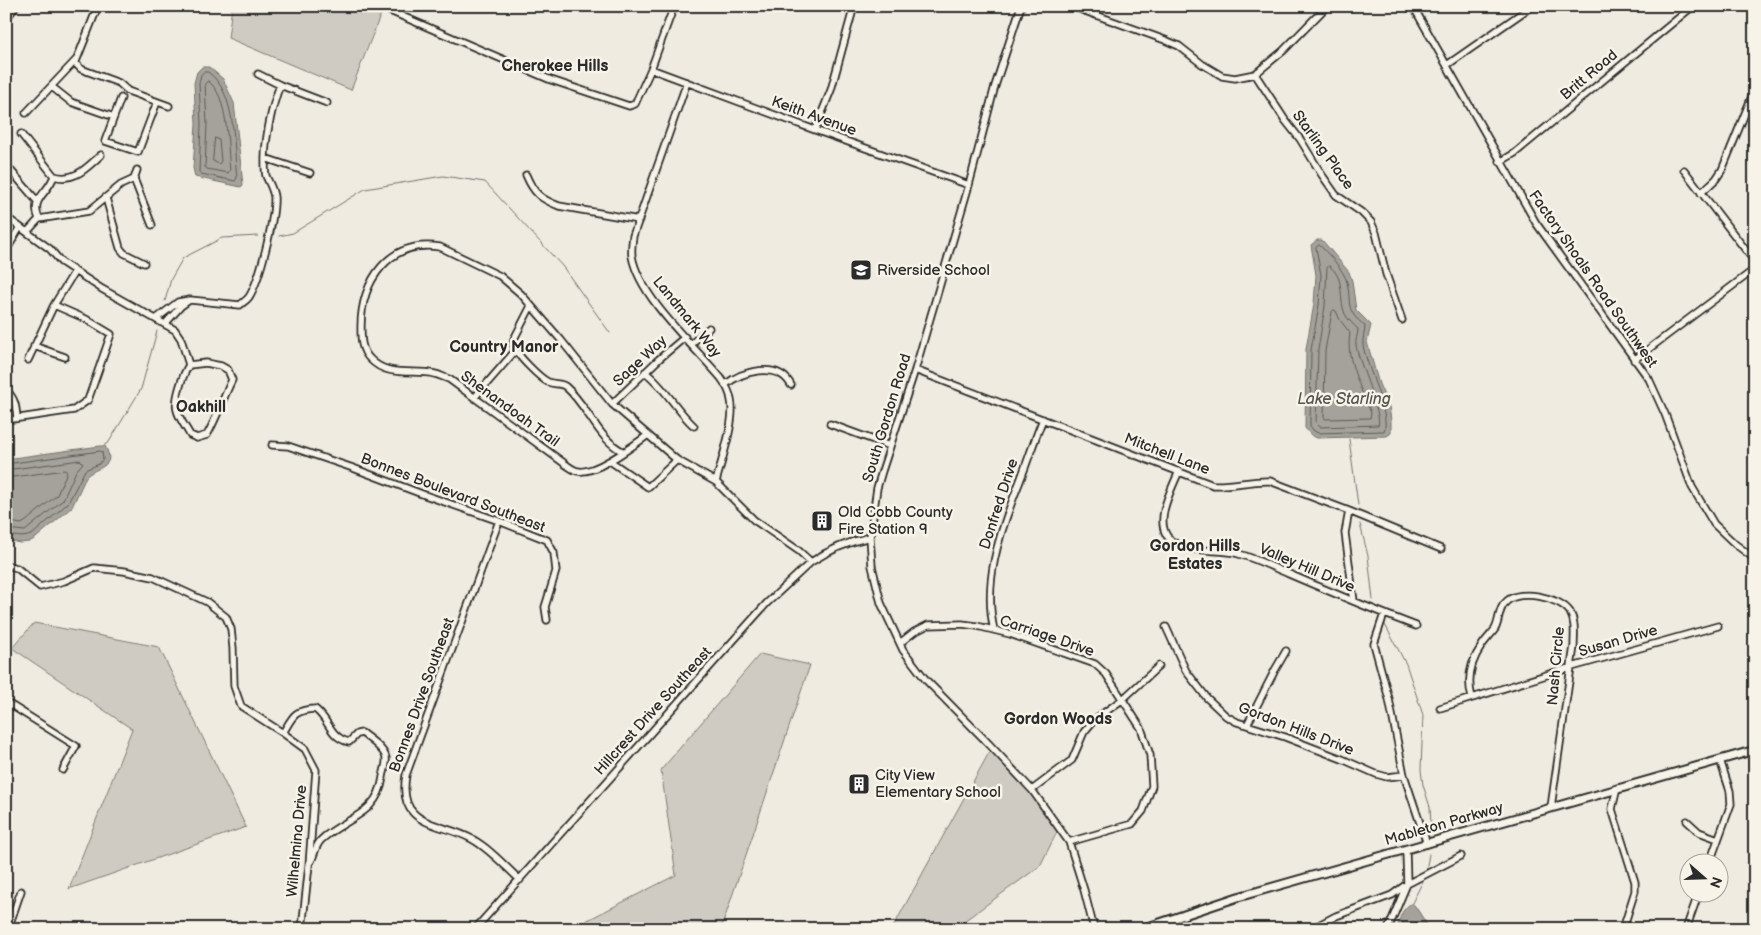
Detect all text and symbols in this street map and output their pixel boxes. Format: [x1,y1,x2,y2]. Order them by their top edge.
street label: Britt Road [1557,46,1621,104]
district label: Cherokee Hills [502,57,609,76]
street label: Keith Avenue [769,92,859,140]
street label: Starling Place [1288,107,1358,193]
street label: Factory Shoals Road Southwest [1524,187,1662,372]
school or university icon: Riverside School [849,258,873,282]
place label: Riverside School [877,261,990,280]
street label: Landmark Way [648,273,726,362]
street label: Sage Way [609,331,671,391]
district label: Country Manor [449,338,559,357]
street label: South Gordon Road [858,351,916,485]
street label: Shenandoah Trail [457,367,563,451]
water label: Lake Starling [1297,390,1391,409]
district label: Oakhill [176,398,226,417]
street label: Mitchell Lane [1121,429,1213,479]
street label: Bonnes Boulevard Southeast [358,449,548,537]
street label: Donfred Drive [975,456,1023,552]
place label: Old Cobb County Fire Station 9 [838,503,953,539]
building icon: Old Cobb County Fire Station 9 [810,509,834,533]
district label: Gordon Hills Estates [1150,537,1240,574]
street label: Valley Hill Drive [1256,539,1358,597]
street label: Carriage Drive [997,611,1097,661]
street label: Bonnes Drive Southeast [385,615,459,775]
street label: Susan Drive [1576,621,1660,661]
street label: Nash Circle [1543,626,1569,706]
street label: Hillcrest Drive Southeast [590,643,716,779]
street label: Gordon Hills Drive [1235,698,1357,760]
district label: Gordon Woods [1004,710,1112,729]
place label: City View Elementary School [875,766,1001,802]
building icon: City View Elementary School [847,772,871,796]
street label: Wilhelmina Drive [283,784,311,898]
street label: Mableton Parkway [1382,798,1506,850]
north arrow [1678,852,1728,902]
text: N [1706,874,1726,890]

